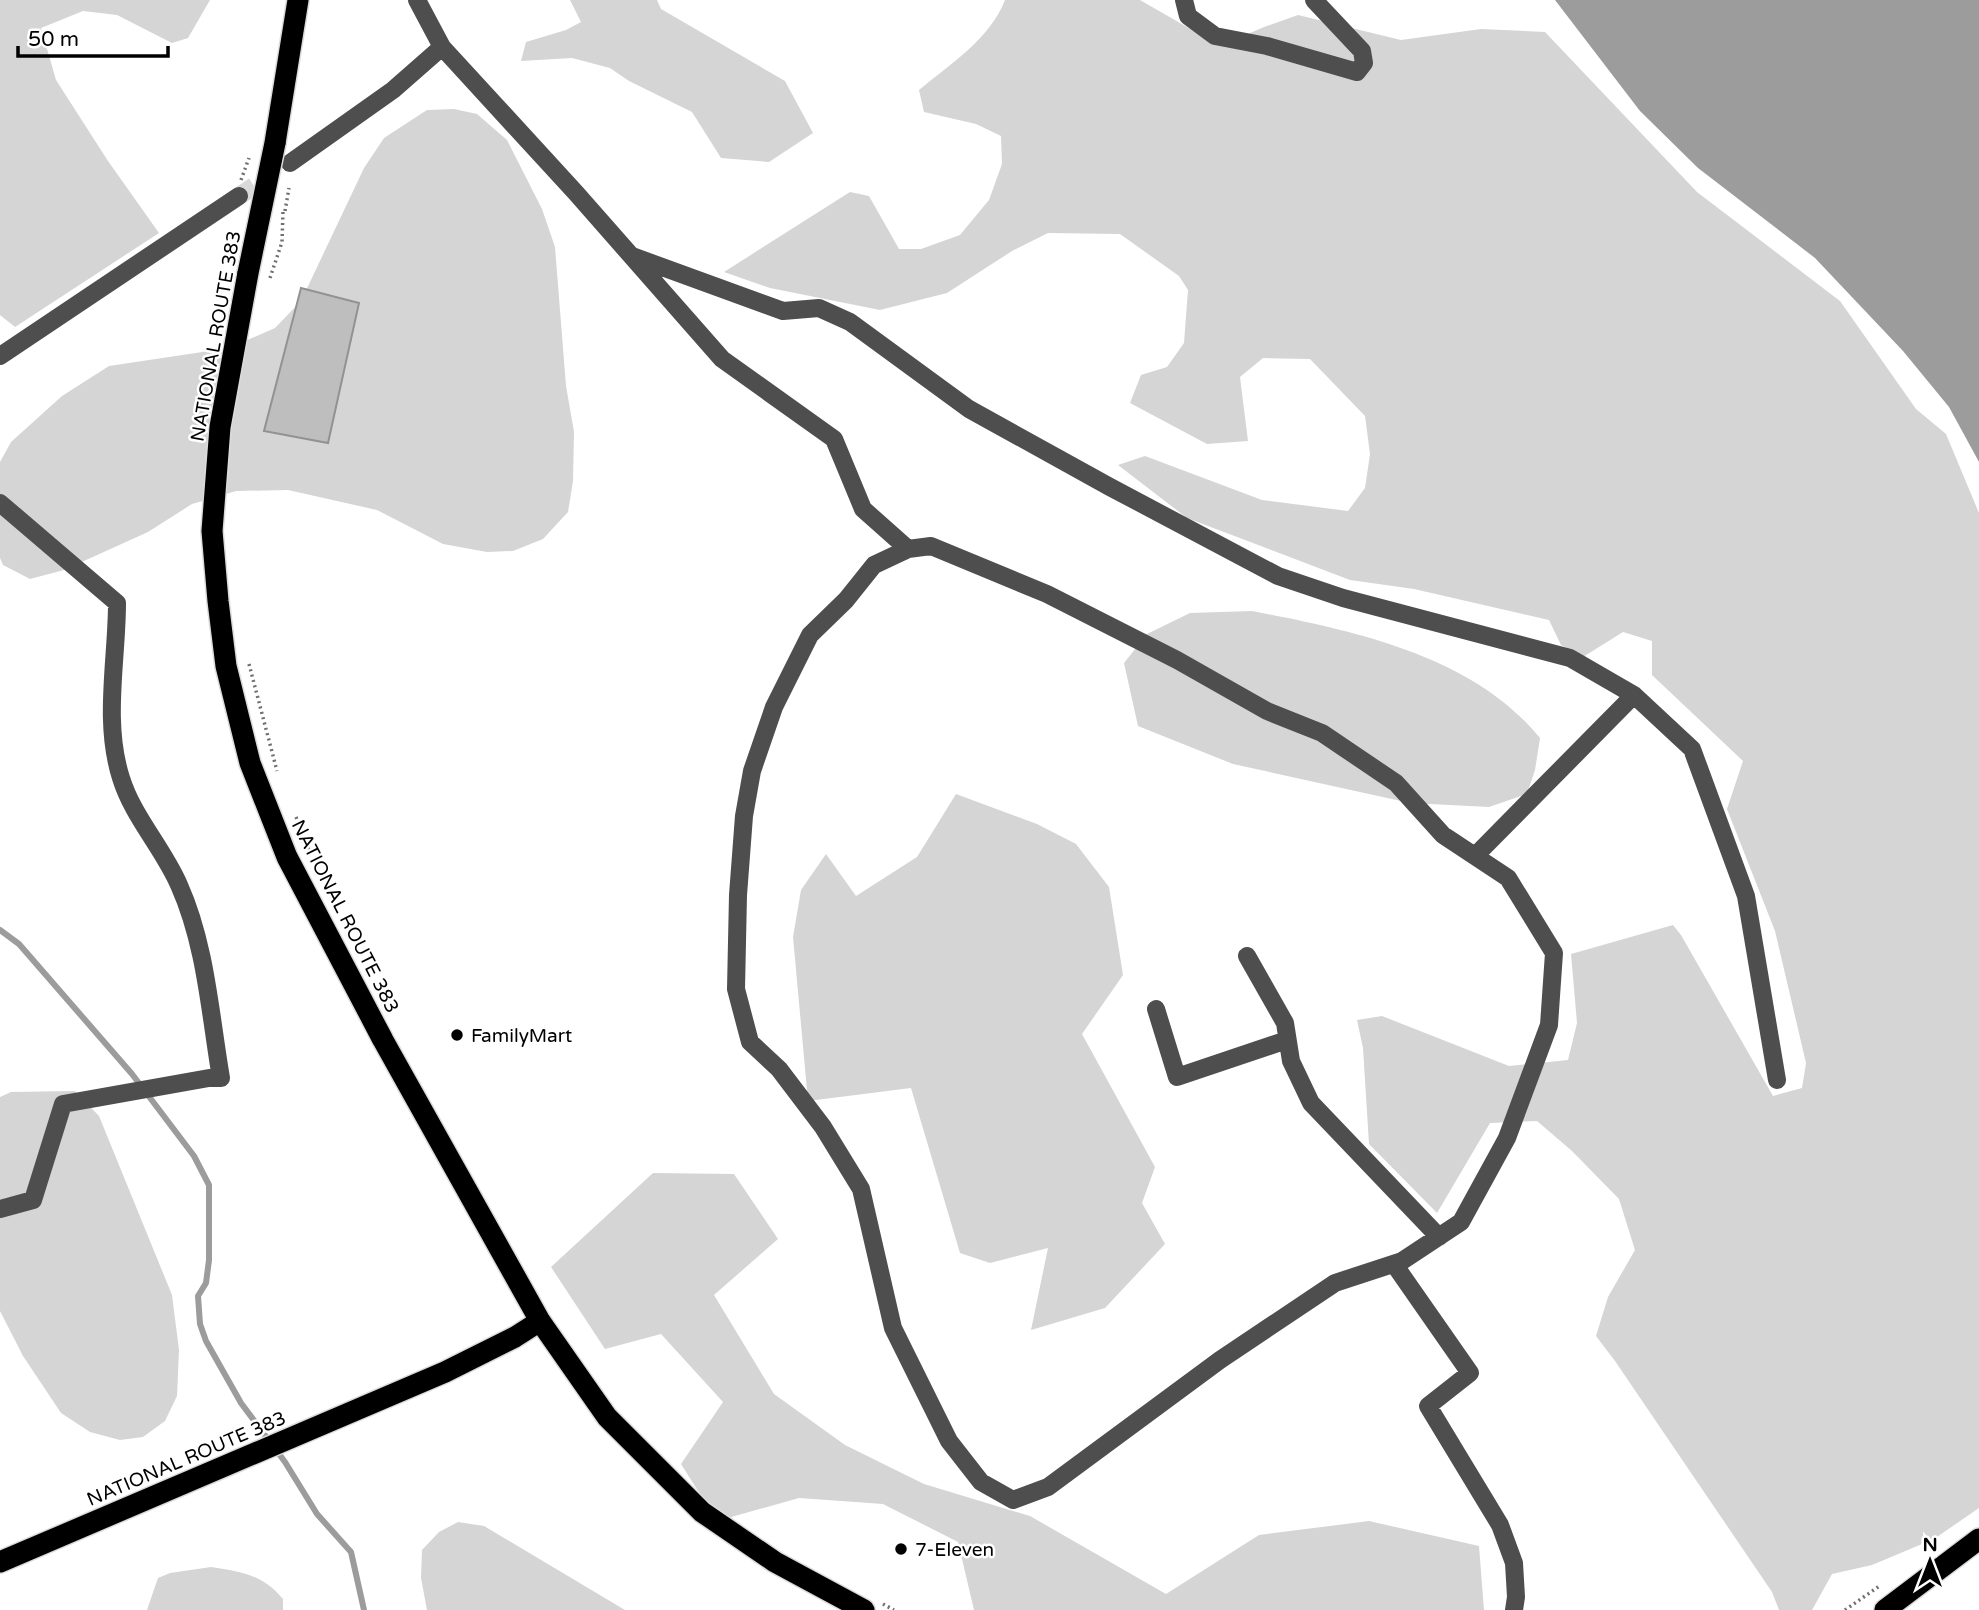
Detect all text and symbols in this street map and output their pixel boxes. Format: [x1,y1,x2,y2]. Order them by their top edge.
scale bar [18,14,168,58]
text: 50 m [28,27,79,52]
street label: NATIONAL ROUTE 383 [187,229,245,443]
street label: NATIONAL ROUTE 383 [287,816,403,1017]
place label: FamilyMart [471,1025,572,1047]
marker: FamilyMart [449,1027,465,1043]
street label: NATIONAL ROUTE 383 [84,1407,289,1511]
north arrow [1895,1526,1965,1596]
text: N [1922,1534,1938,1556]
place label: 7-Eleven [915,1539,994,1561]
marker: 7-Eleven [893,1541,909,1557]

